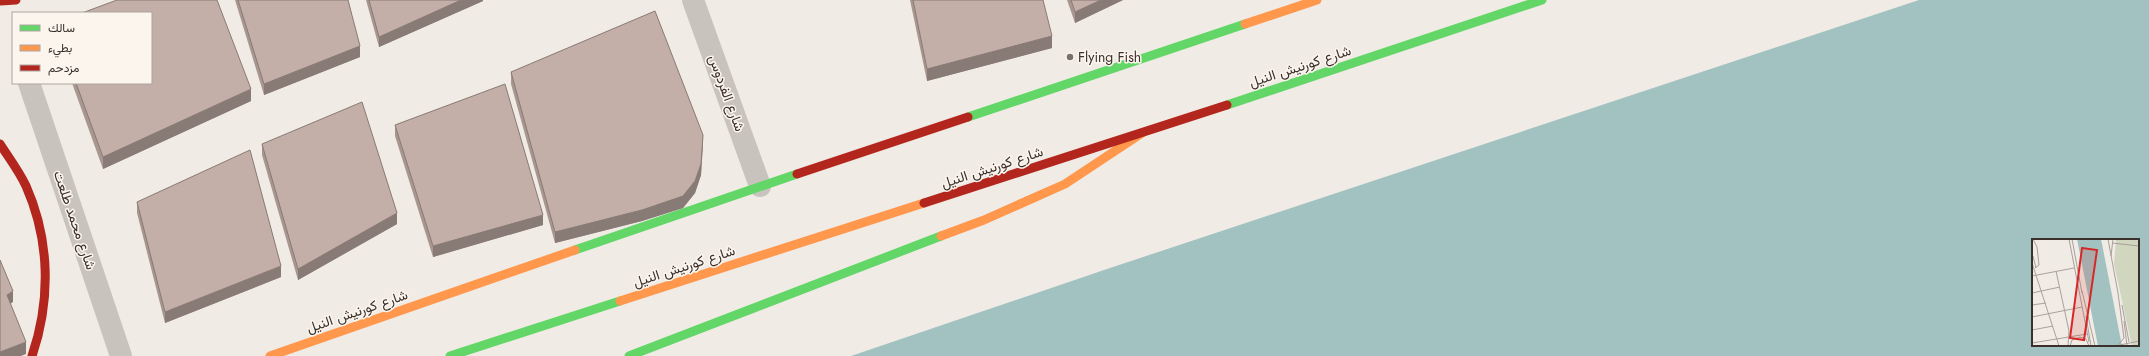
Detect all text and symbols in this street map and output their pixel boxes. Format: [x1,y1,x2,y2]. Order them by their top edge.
legend [12,12,152,84]
text: سالك [48,19,75,37]
text: بطيء [48,39,72,58]
street label: شارع كورنيش النيل [1246,40,1354,93]
place label: Flying Fish [1078,47,1141,67]
street label: شارع الفردوس [703,52,750,135]
marker: Flying Fish [1065,52,1075,62]
text: مزدحم [48,59,79,77]
street label: شارع كورنيش النيل [938,141,1046,194]
street label: شارع محمد طلعت [48,168,101,273]
inset map [2032,239,2139,346]
street label: شارع كورنيش النيل [630,240,738,293]
street label: شارع كورنيش النيل [304,284,411,339]

